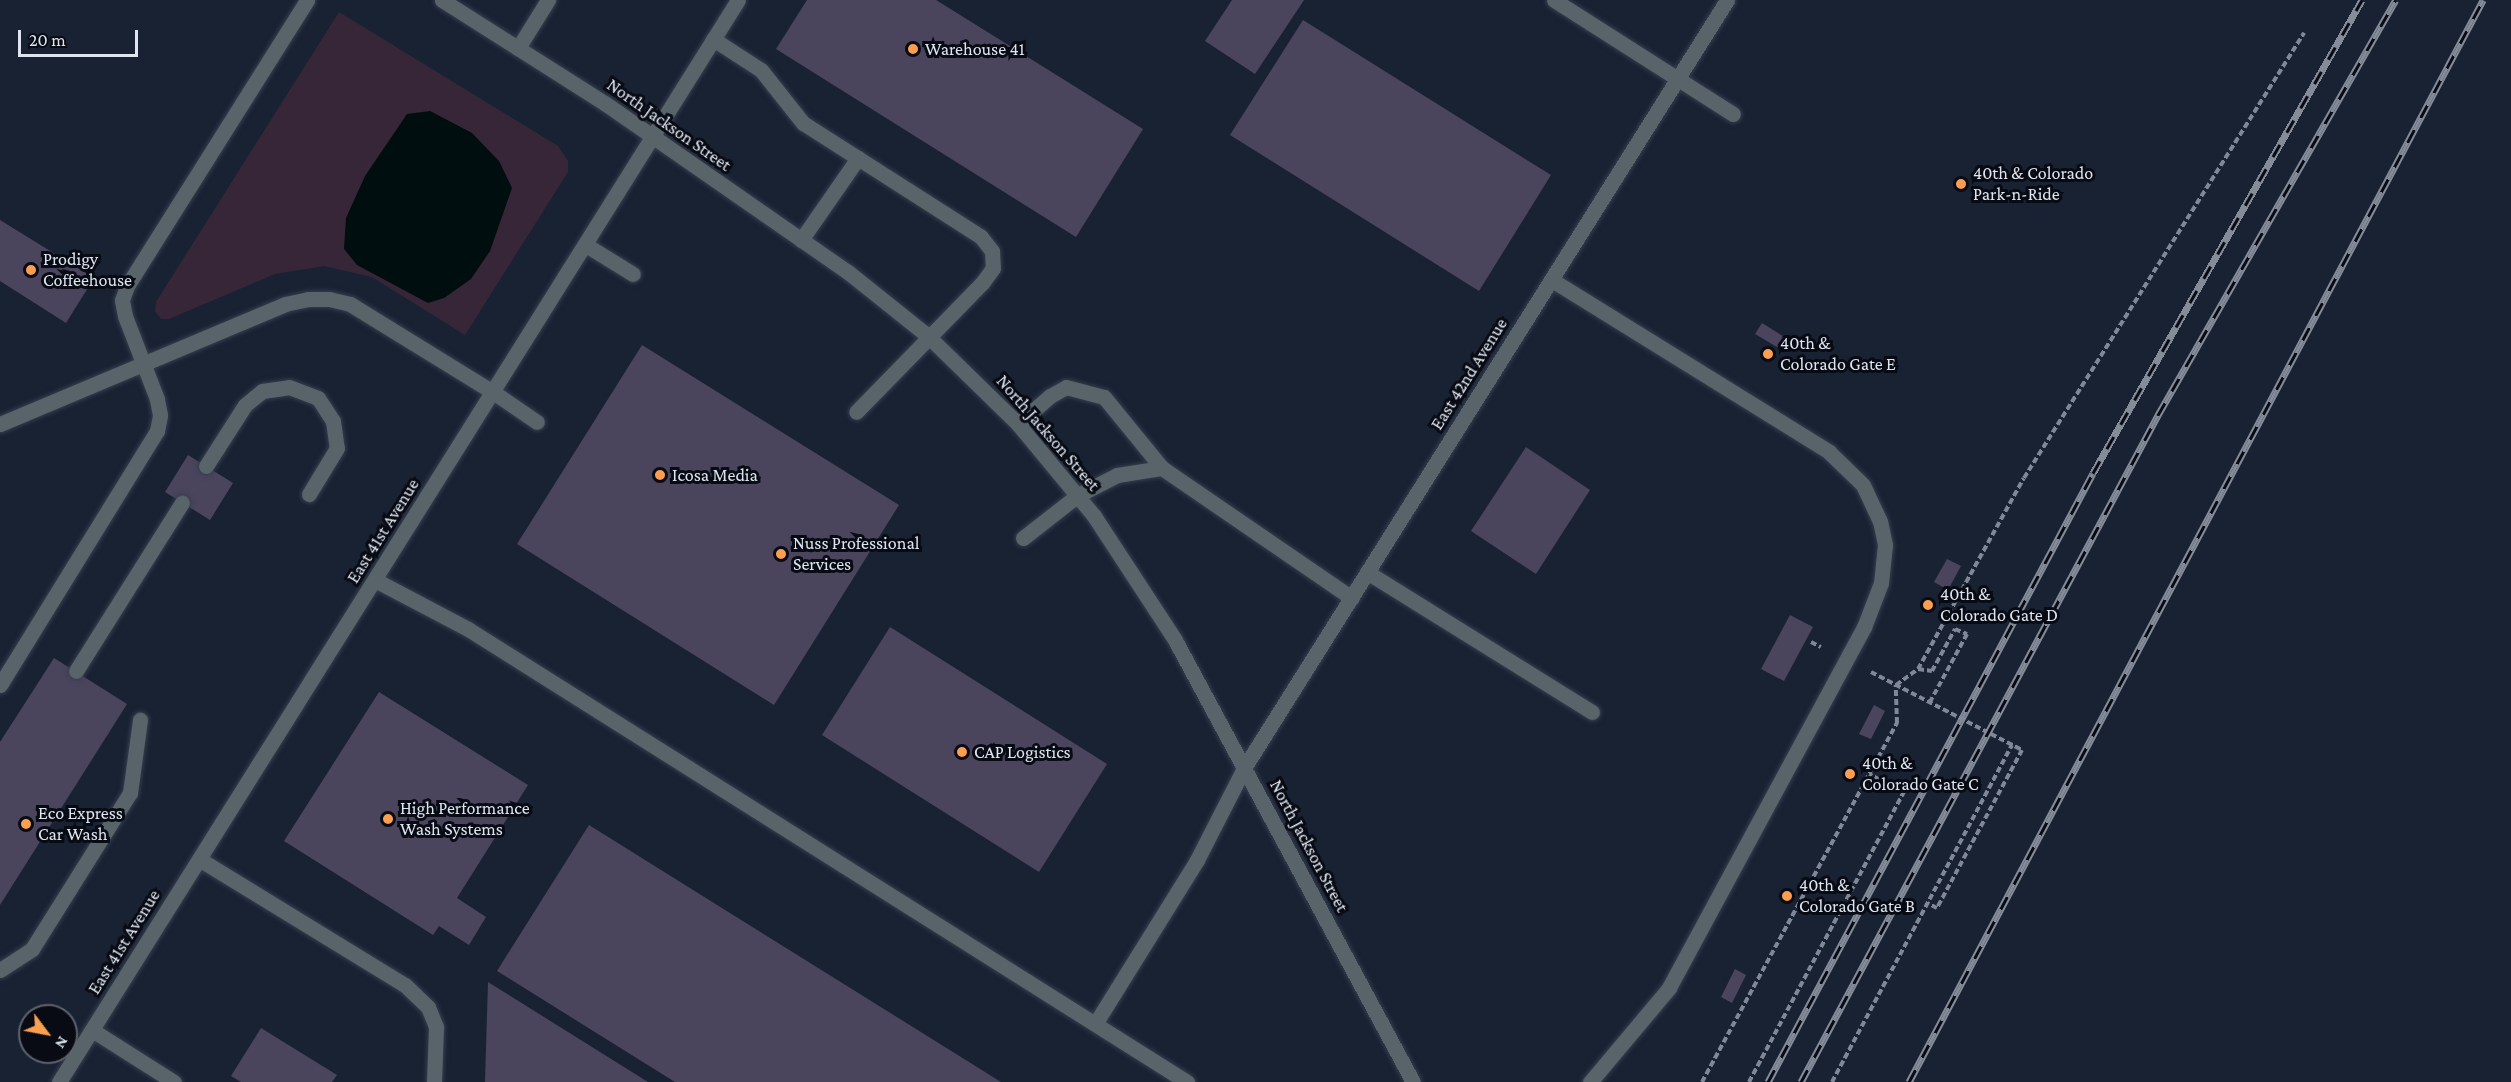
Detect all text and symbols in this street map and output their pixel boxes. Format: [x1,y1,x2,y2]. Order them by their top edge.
scale bar [21,18,141,56]
text: 20 m [29,30,66,50]
place label: Warehouse 41 [925,38,1025,60]
marker: Warehouse 41 [906,42,920,56]
street label: North Jackson Street [603,74,735,176]
place label: 40th & Colorado Park-n-Ride [1973,163,2093,206]
marker: 40th & Colorado Park-n-Ride [1954,177,1968,191]
place label: Prodigy Coffeehouse [43,249,132,292]
marker: Prodigy Coffeehouse [24,263,38,277]
street label: East 42nd Avenue [1426,314,1512,434]
place label: 40th & Colorado Gate E [1780,333,1896,376]
marker: 40th & Colorado Gate E [1761,347,1775,361]
street label: North Jackson Street [992,371,1104,495]
place label: Icosa Media [672,464,758,486]
marker: Icosa Media [653,468,667,482]
street label: East 41st Avenue [342,475,424,587]
place label: Nuss Professional Services [793,533,919,576]
marker: Nuss Professional Services [774,547,788,561]
place label: 40th & Colorado Gate D [1940,584,2058,626]
marker: 40th & Colorado Gate D [1921,598,1935,612]
place label: CAP Logistics [974,741,1071,763]
marker: CAP Logistics [955,745,969,759]
place label: 40th & Colorado Gate C [1862,753,1979,795]
marker: 40th & Colorado Gate C [1843,767,1857,781]
street label: North Jackson Street [1265,776,1353,916]
place label: High Performance Wash Systems [400,798,530,840]
place label: Eco Express Car Wash [38,803,123,846]
marker: High Performance Wash Systems [381,812,395,826]
marker: Eco Express Car Wash [19,817,33,831]
place label: 40th & Colorado Gate B [1799,875,1915,918]
street label: East 41st Avenue [83,886,165,998]
marker: 40th & Colorado Gate B [1780,889,1794,903]
north arrow [18,1004,78,1064]
text: N [52,1034,72,1052]

